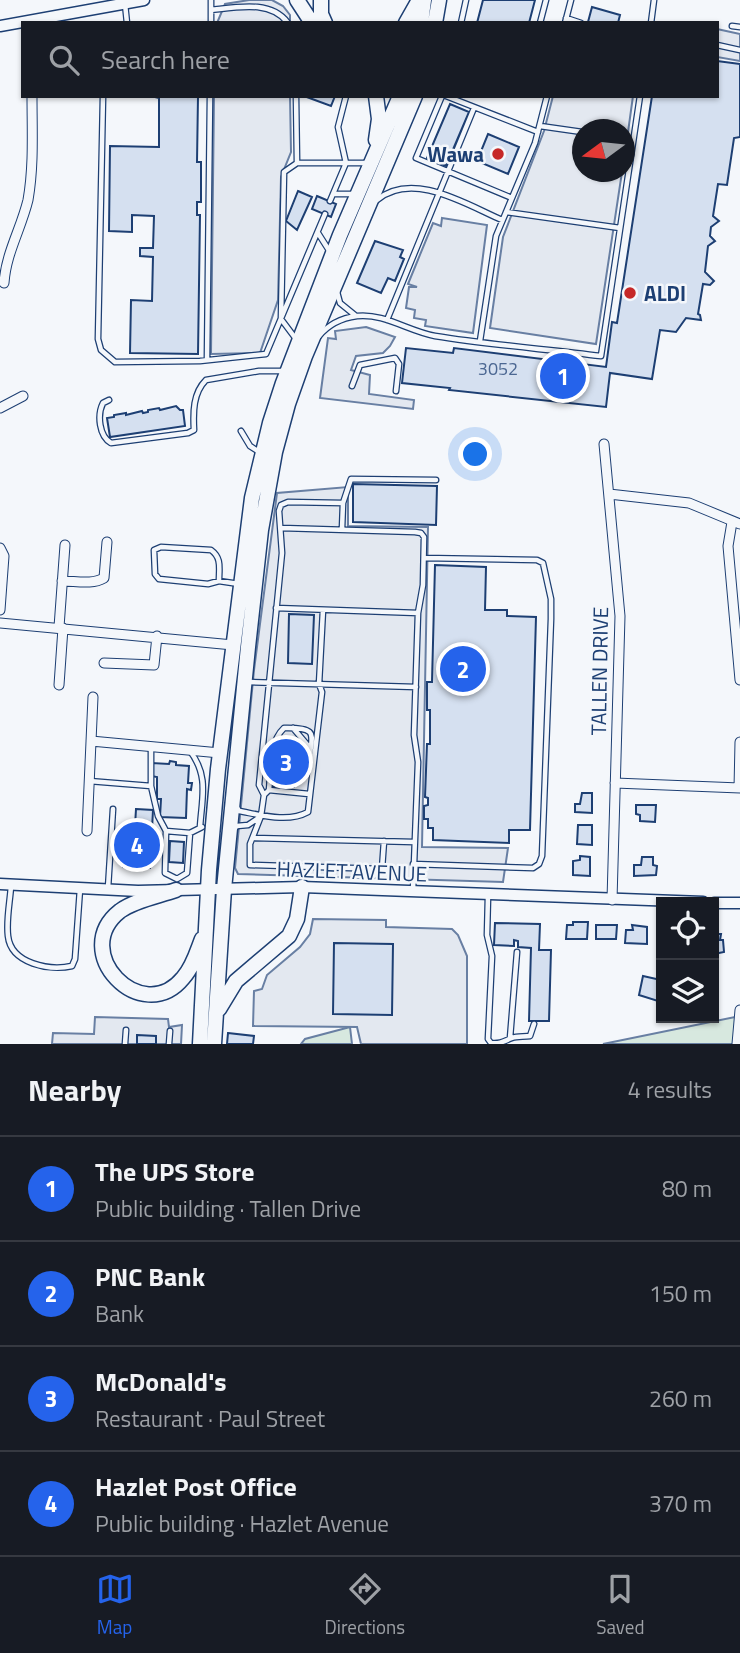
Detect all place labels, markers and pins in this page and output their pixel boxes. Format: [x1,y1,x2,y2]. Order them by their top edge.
place label: Wawa [427,138,484,170]
marker: Wawa [490,146,506,162]
place label: ALDI [644,277,686,309]
marker: ALDI [622,285,638,301]
pin: 1 [540,350,586,402]
pin: 2 [440,643,486,695]
pin: 3 [263,736,309,788]
pin: 4 [114,819,160,871]

